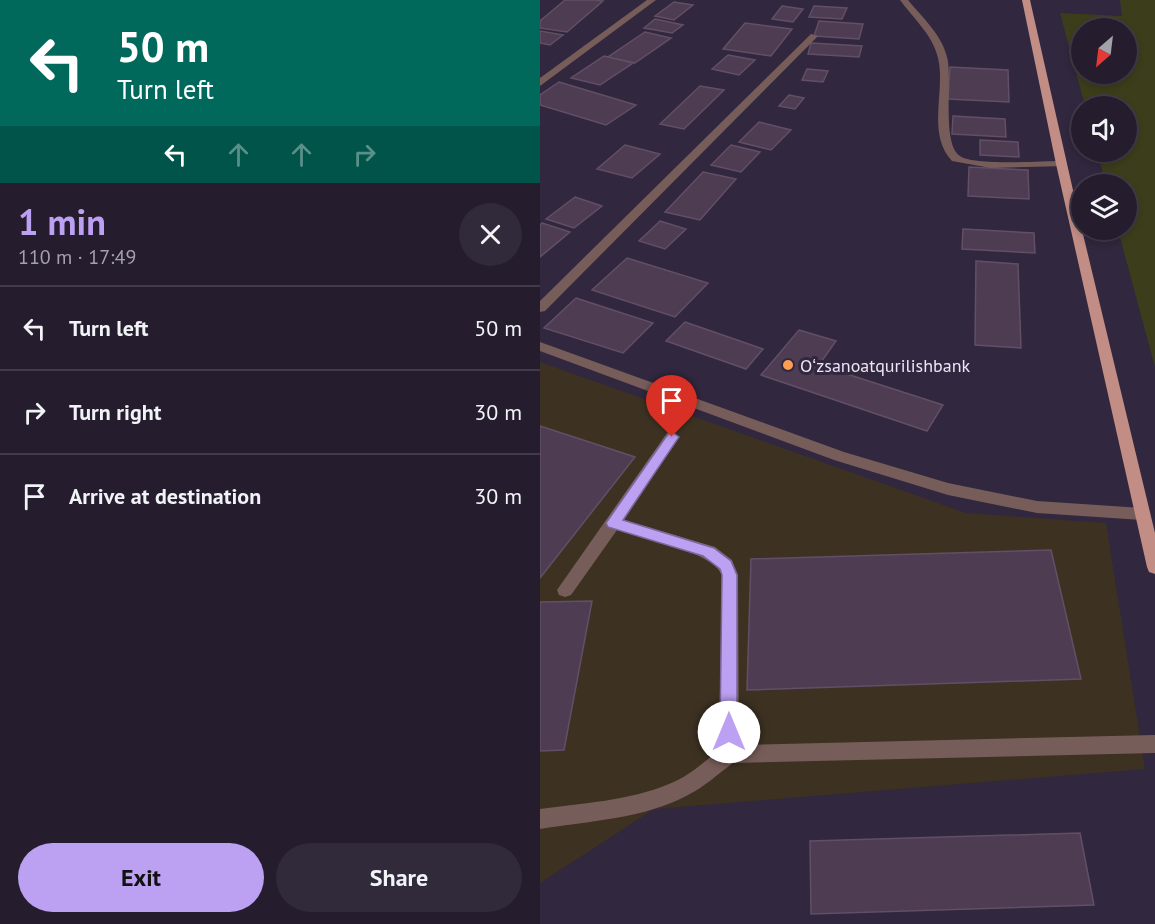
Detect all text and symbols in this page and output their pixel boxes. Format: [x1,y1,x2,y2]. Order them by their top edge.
north arrow [1071,18,1137,84]
map controls [1071,18,1137,240]
text: 50 m [117,19,209,74]
icon: left [18,24,96,102]
text: Turn left [117,72,214,106]
button: sound [1071,96,1137,162]
icon: left [159,138,192,171]
icon: ahead [222,138,255,171]
icon: ahead [285,138,318,171]
icon: right [348,138,381,171]
button: layers [1071,174,1137,240]
text: 1 min [18,198,106,245]
button: close [459,203,522,266]
text: 110 m · 17:49 [18,244,136,270]
icon: left [18,312,51,345]
text: Turn left [69,314,149,342]
text: 50 m [474,314,522,342]
place label: Oʻzsanoatqurilishbank [800,354,970,377]
marker: Oʻzsanoatqurilishbank [781,358,795,372]
pin [646,375,697,437]
icon: arrive [655,384,688,417]
icon: right [18,396,51,429]
text: Turn right [69,398,161,426]
text: 30 m [474,398,522,426]
icon: arrive [18,480,51,513]
text: Arrive at destination [69,482,261,510]
text: 30 m [474,482,522,510]
position arrow [697,700,761,764]
button: Exit [18,843,264,912]
button: Share [276,843,522,912]

